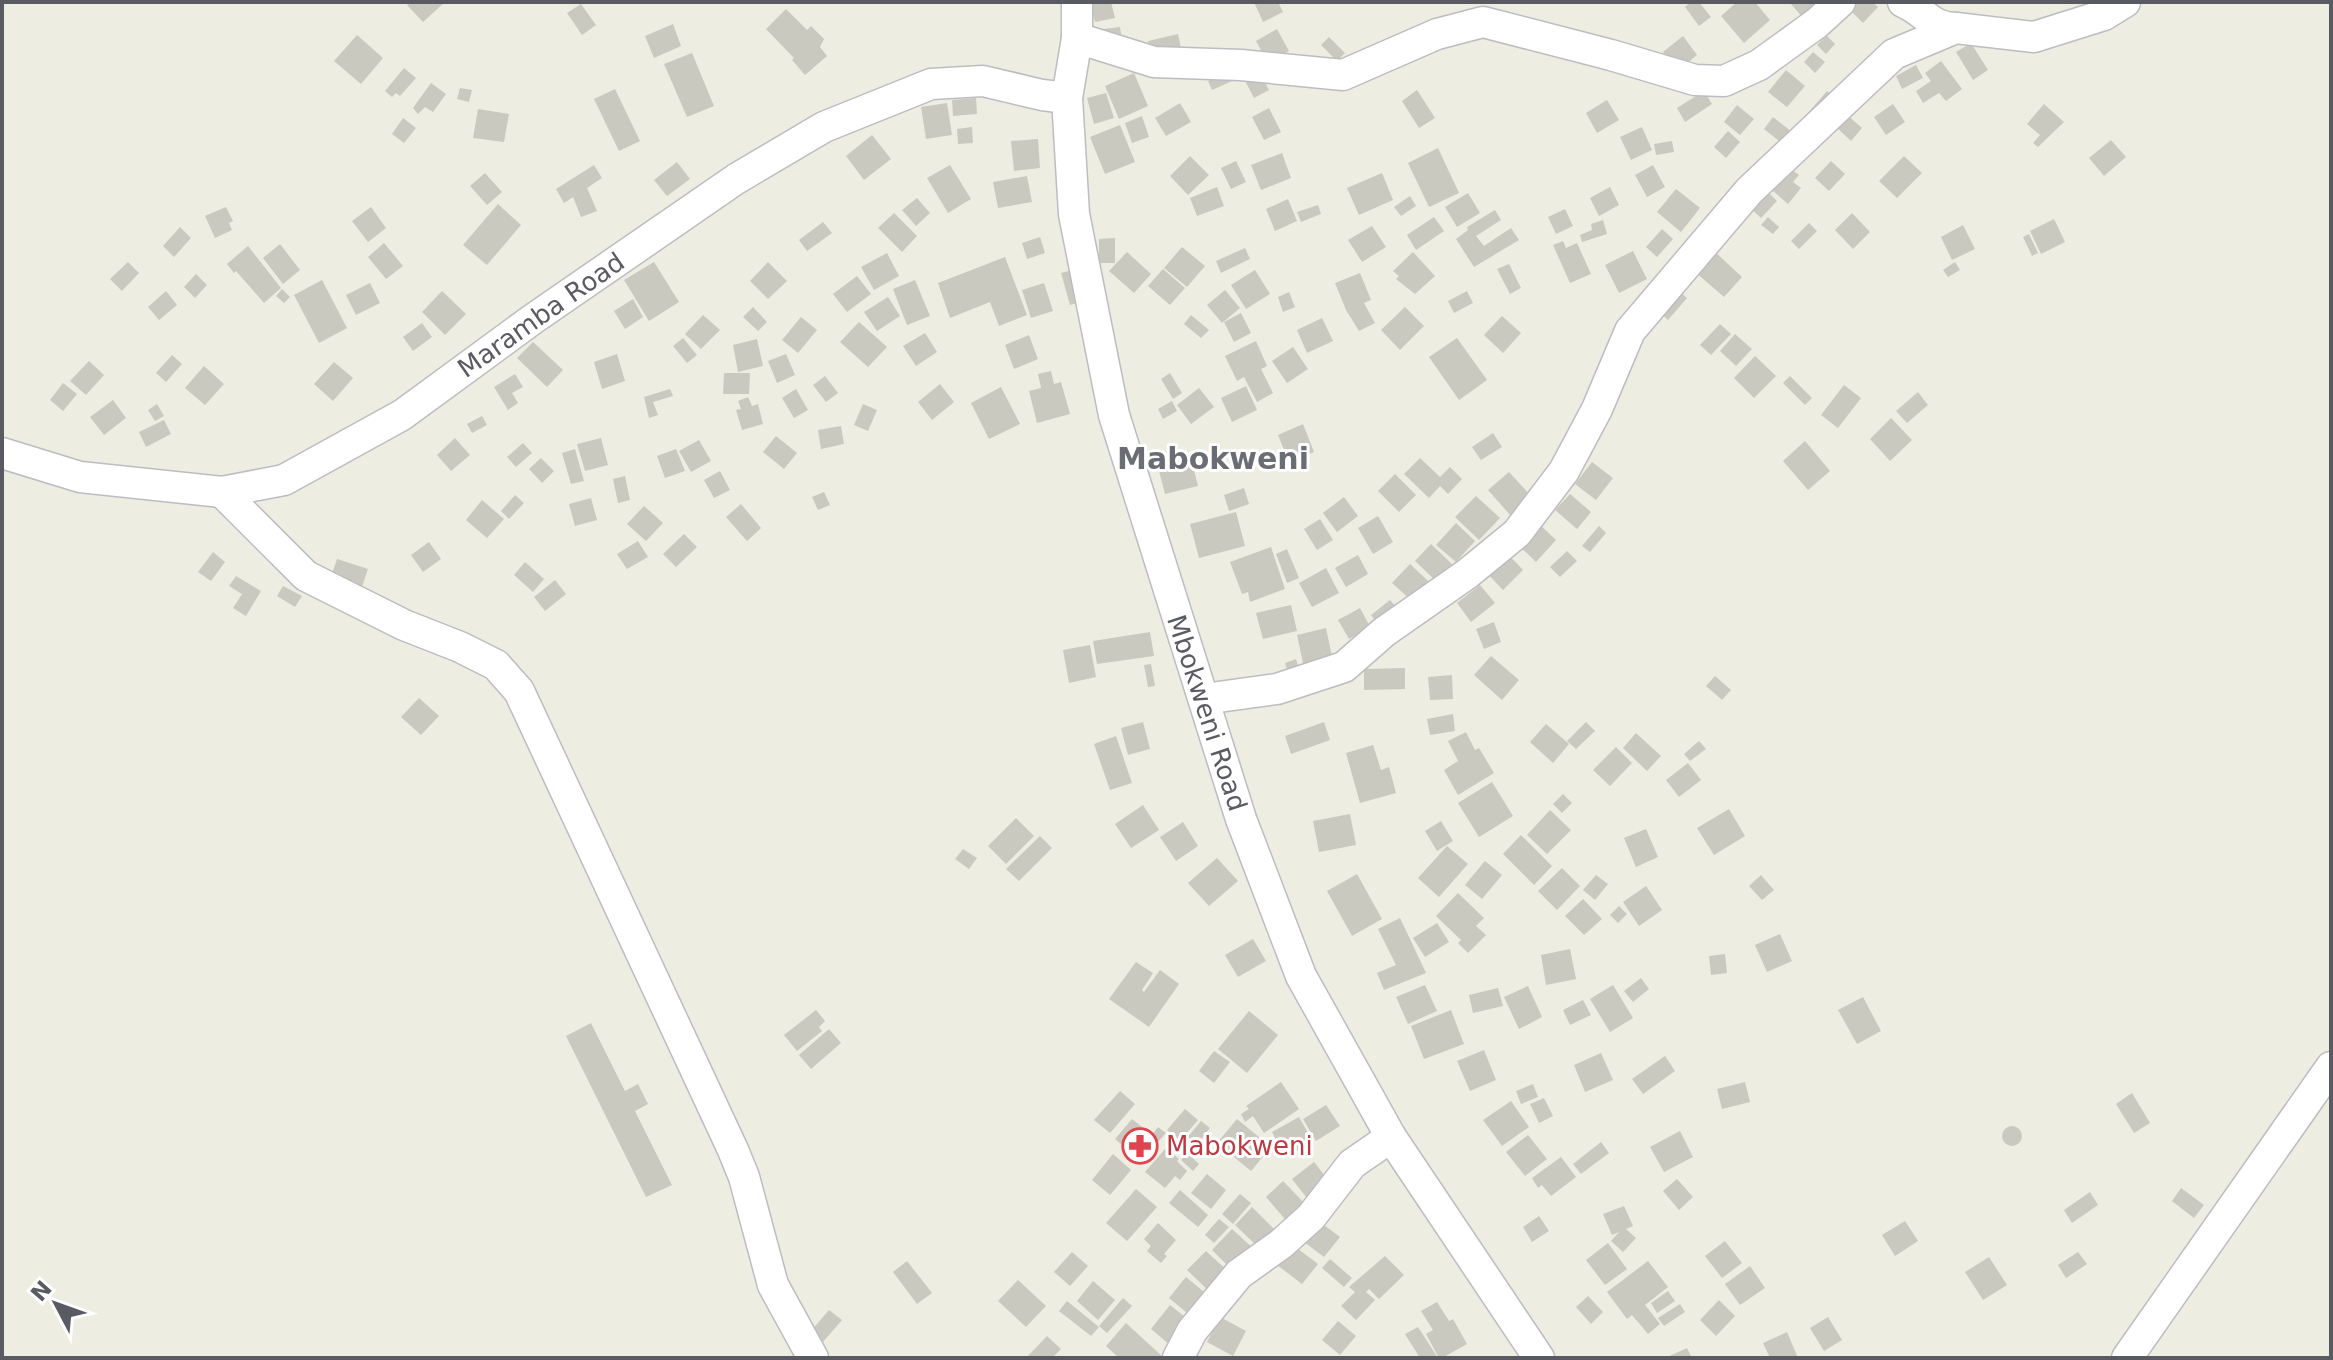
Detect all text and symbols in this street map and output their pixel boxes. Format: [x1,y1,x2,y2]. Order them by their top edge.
street label: Maramba Road [452,246,630,384]
district label: Mabokweni [1117,441,1309,476]
street label: Mbokweni Road [1161,611,1253,815]
pharmacy icon: Mabokweni [1121,1127,1159,1165]
place label: Mabokweni [1166,1131,1313,1161]
north arrow [16,1264,96,1344]
text: N [26,1276,57,1306]

